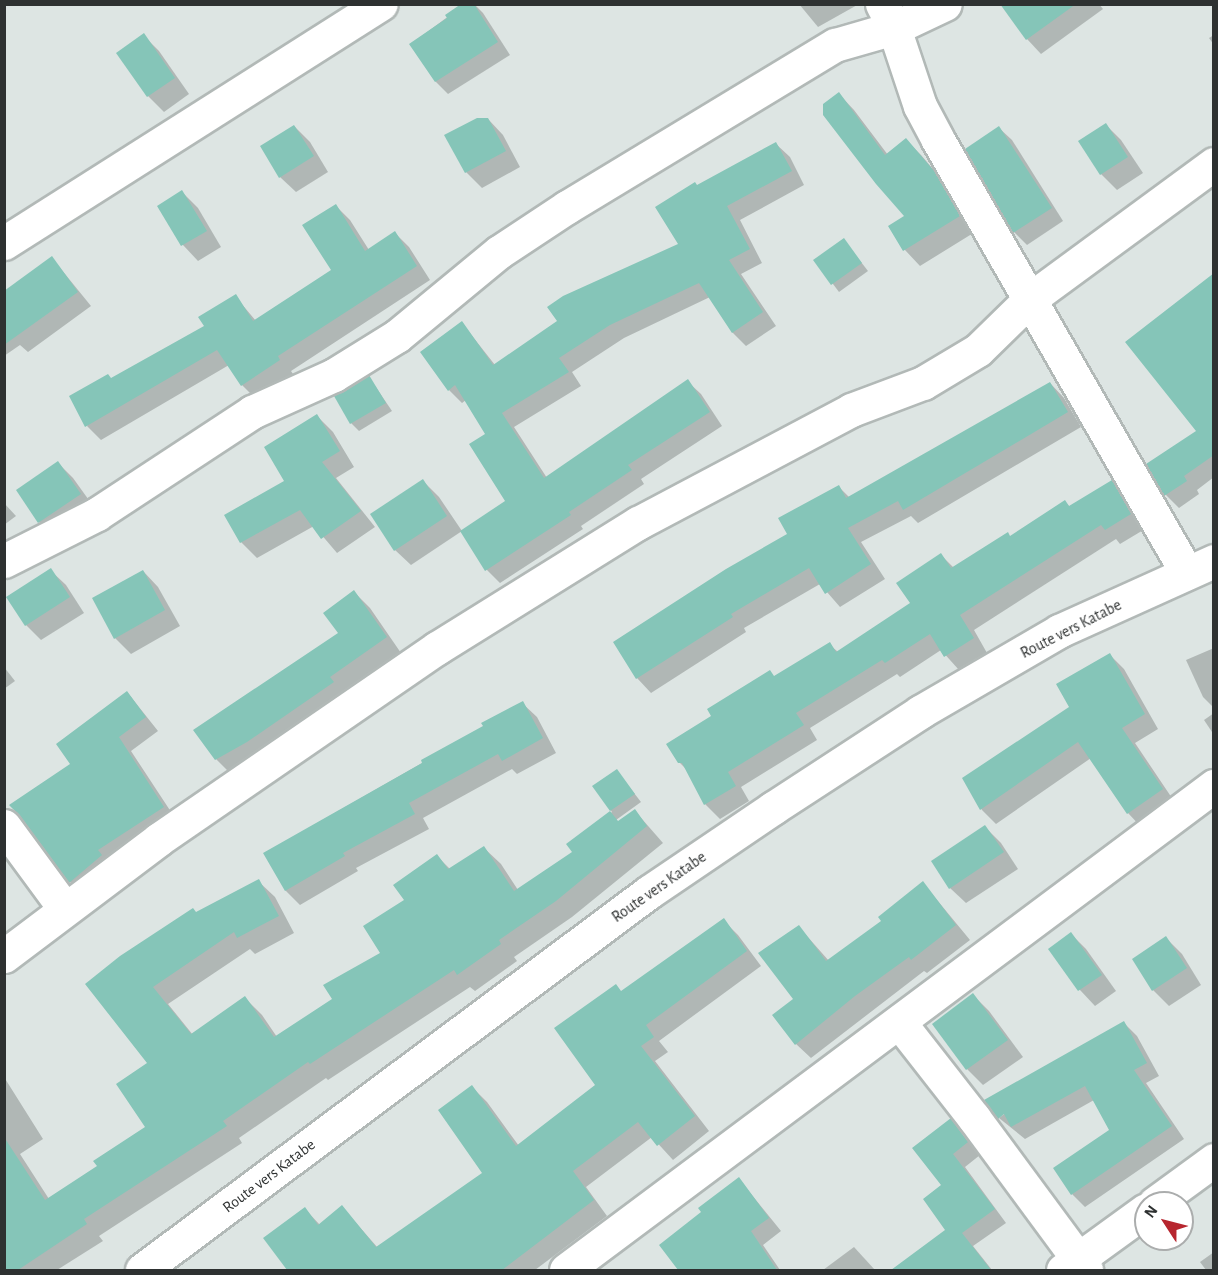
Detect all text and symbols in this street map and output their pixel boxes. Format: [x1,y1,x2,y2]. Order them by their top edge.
street label: Route vers Katabe [1017,595,1125,663]
street label: Route vers Katabe [608,847,710,927]
street label: Route vers Katabe [219,1135,319,1217]
north arrow [1134,1191,1194,1251]
text: N [1141,1202,1161,1221]

